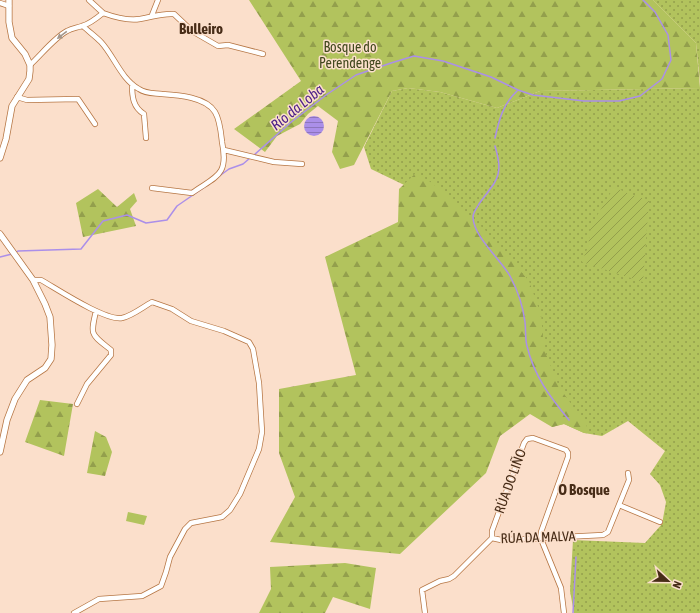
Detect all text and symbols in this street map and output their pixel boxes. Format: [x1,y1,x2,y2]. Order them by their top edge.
district label: Bulleiro [179,20,223,37]
one-way arrow [56,31,67,39]
park label: Bosque do Perendenge [319,39,381,71]
water label: Río da Loba [267,81,327,133]
street label: RÚA DO LIÑO [491,447,529,515]
district label: O Bosque [558,481,610,498]
street label: RÚA DA MALVA [500,528,576,546]
north arrow [648,561,688,601]
text: N [670,579,684,590]

